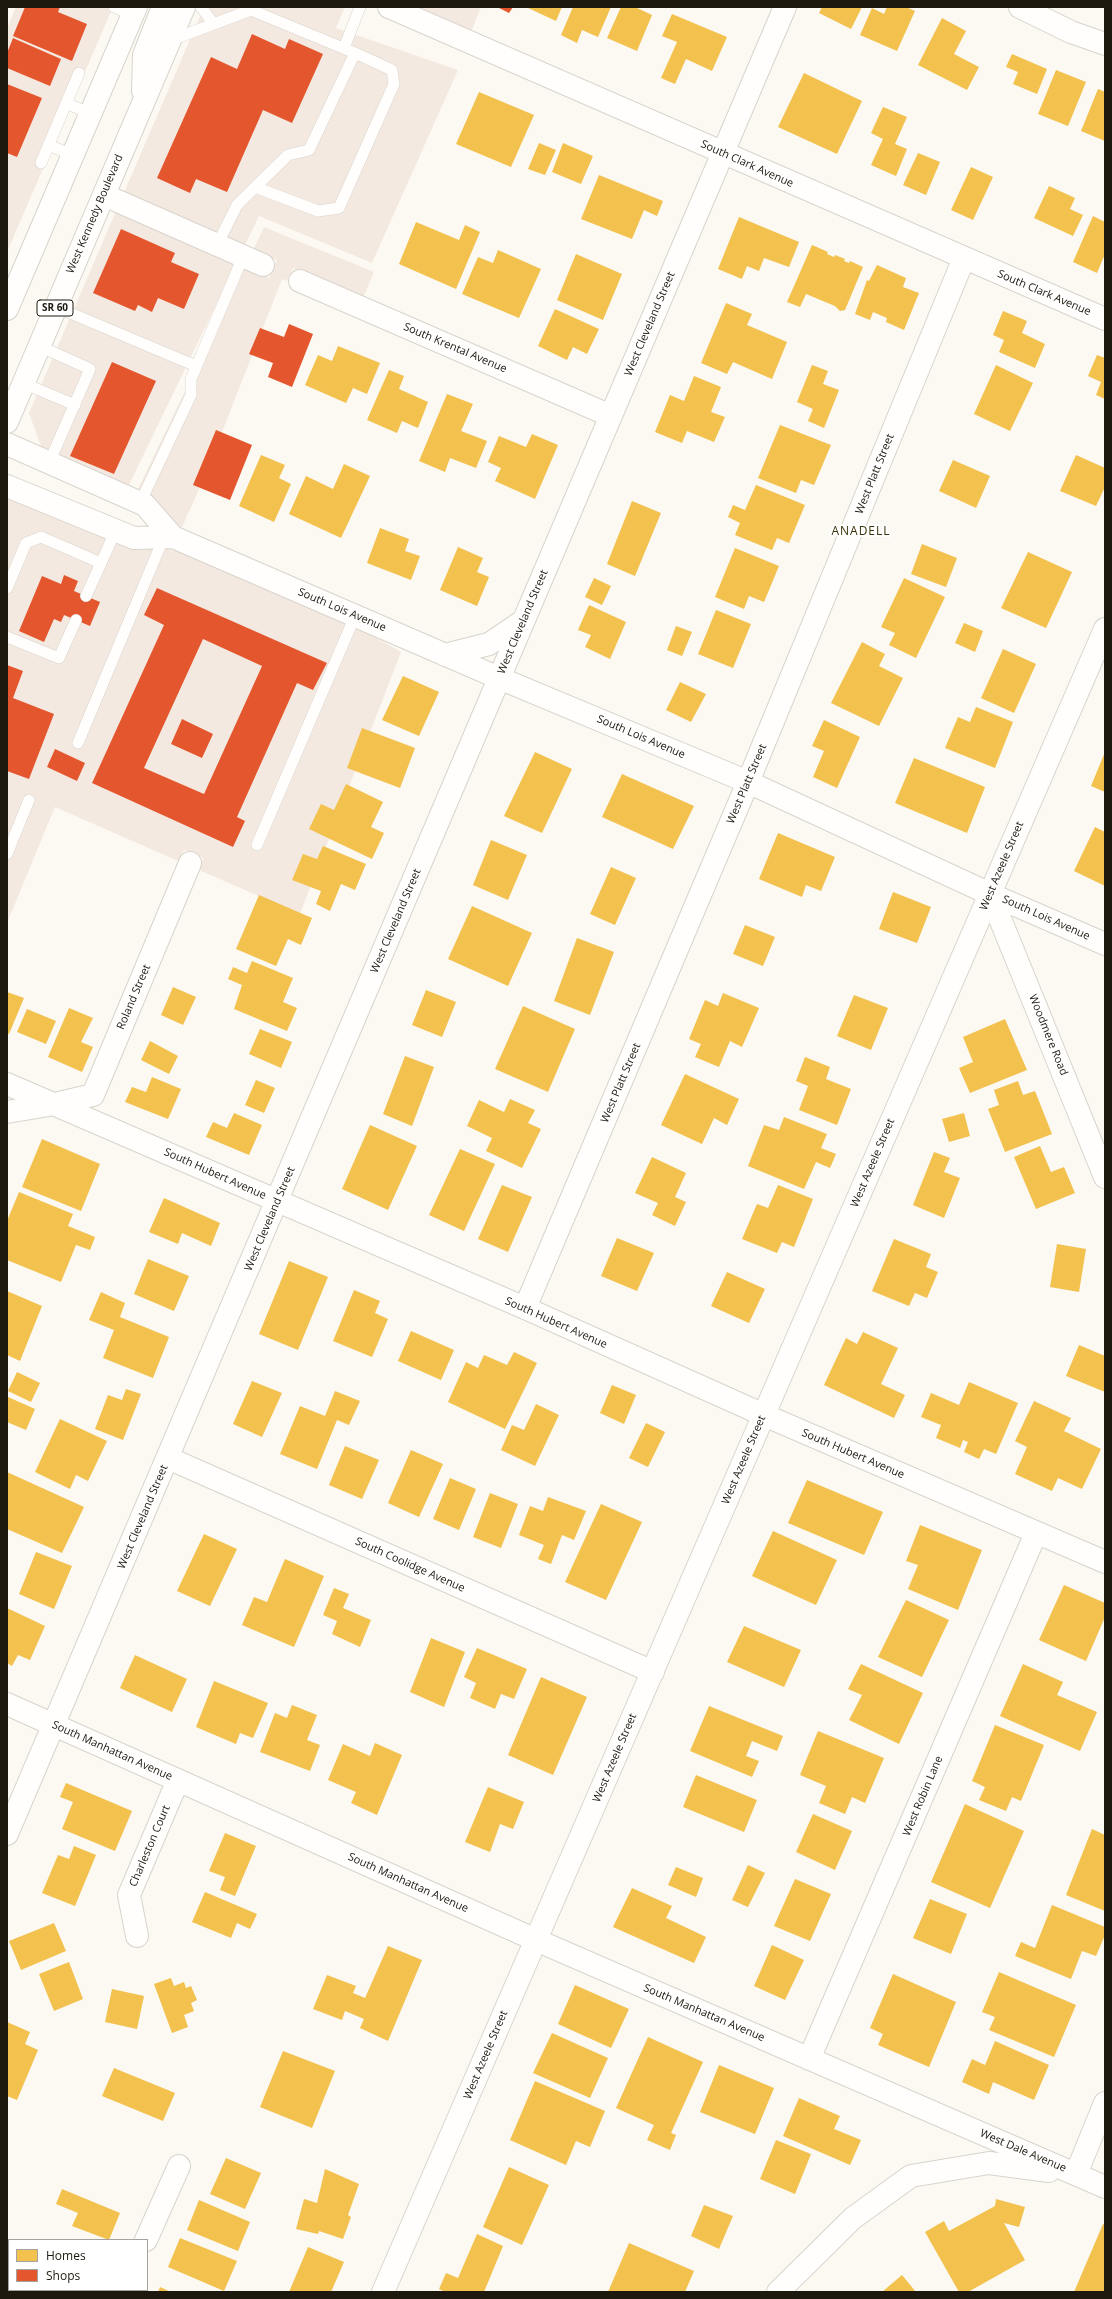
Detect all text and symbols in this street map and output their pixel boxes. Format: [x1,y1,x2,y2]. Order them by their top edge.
street label: South Clark Avenue [699,138,795,190]
street label: West Kennedy Boulevard [64,152,126,276]
street label: South Clark Avenue [995,267,1093,319]
street label: West Cleveland Street [622,270,678,378]
road number: SR 60 [37,300,73,316]
street label: South Krental Avenue [401,320,509,376]
street label: West Platt Street [853,432,897,516]
district label: ANADELL [831,525,891,539]
street label: West Cleveland Street [495,568,551,676]
street label: South Lois Avenue [296,585,388,635]
street label: South Lois Avenue [595,712,687,762]
street label: West Platt Street [724,742,770,826]
street label: West Azeele Street [977,820,1027,912]
street label: West Cleveland Street [368,867,424,975]
street label: South Lois Avenue [1000,893,1092,943]
street label: Roland Street [114,963,154,1031]
street label: Woodmere Road [1026,993,1070,1077]
street label: West Platt Street [598,1041,644,1125]
street label: West Azeele Street [848,1117,898,1209]
street label: South Hubert Avenue [162,1146,268,1202]
street label: West Cleveland Street [242,1165,298,1273]
street label: South Hubert Avenue [503,1295,609,1351]
street label: West Azeele Street [719,1414,769,1506]
street label: South Hubert Avenue [800,1426,906,1482]
street label: West Cleveland Street [115,1463,171,1571]
street label: South Coolidge Avenue [353,1535,467,1595]
street label: West Azeele Street [590,1712,640,1804]
street label: South Manhattan Avenue [50,1718,174,1784]
street label: West Robin Lane [900,1754,946,1838]
street label: Charleston Court [127,1803,173,1889]
street label: South Manhattan Avenue [346,1850,470,1916]
street label: South Manhattan Avenue [641,1981,767,2045]
street label: West Azeele Street [461,2009,511,2101]
street label: West Dale Avenue [978,2127,1068,2175]
legend [8,2239,148,2291]
text: Homes [46,2247,86,2264]
text: Shops [46,2267,80,2284]

